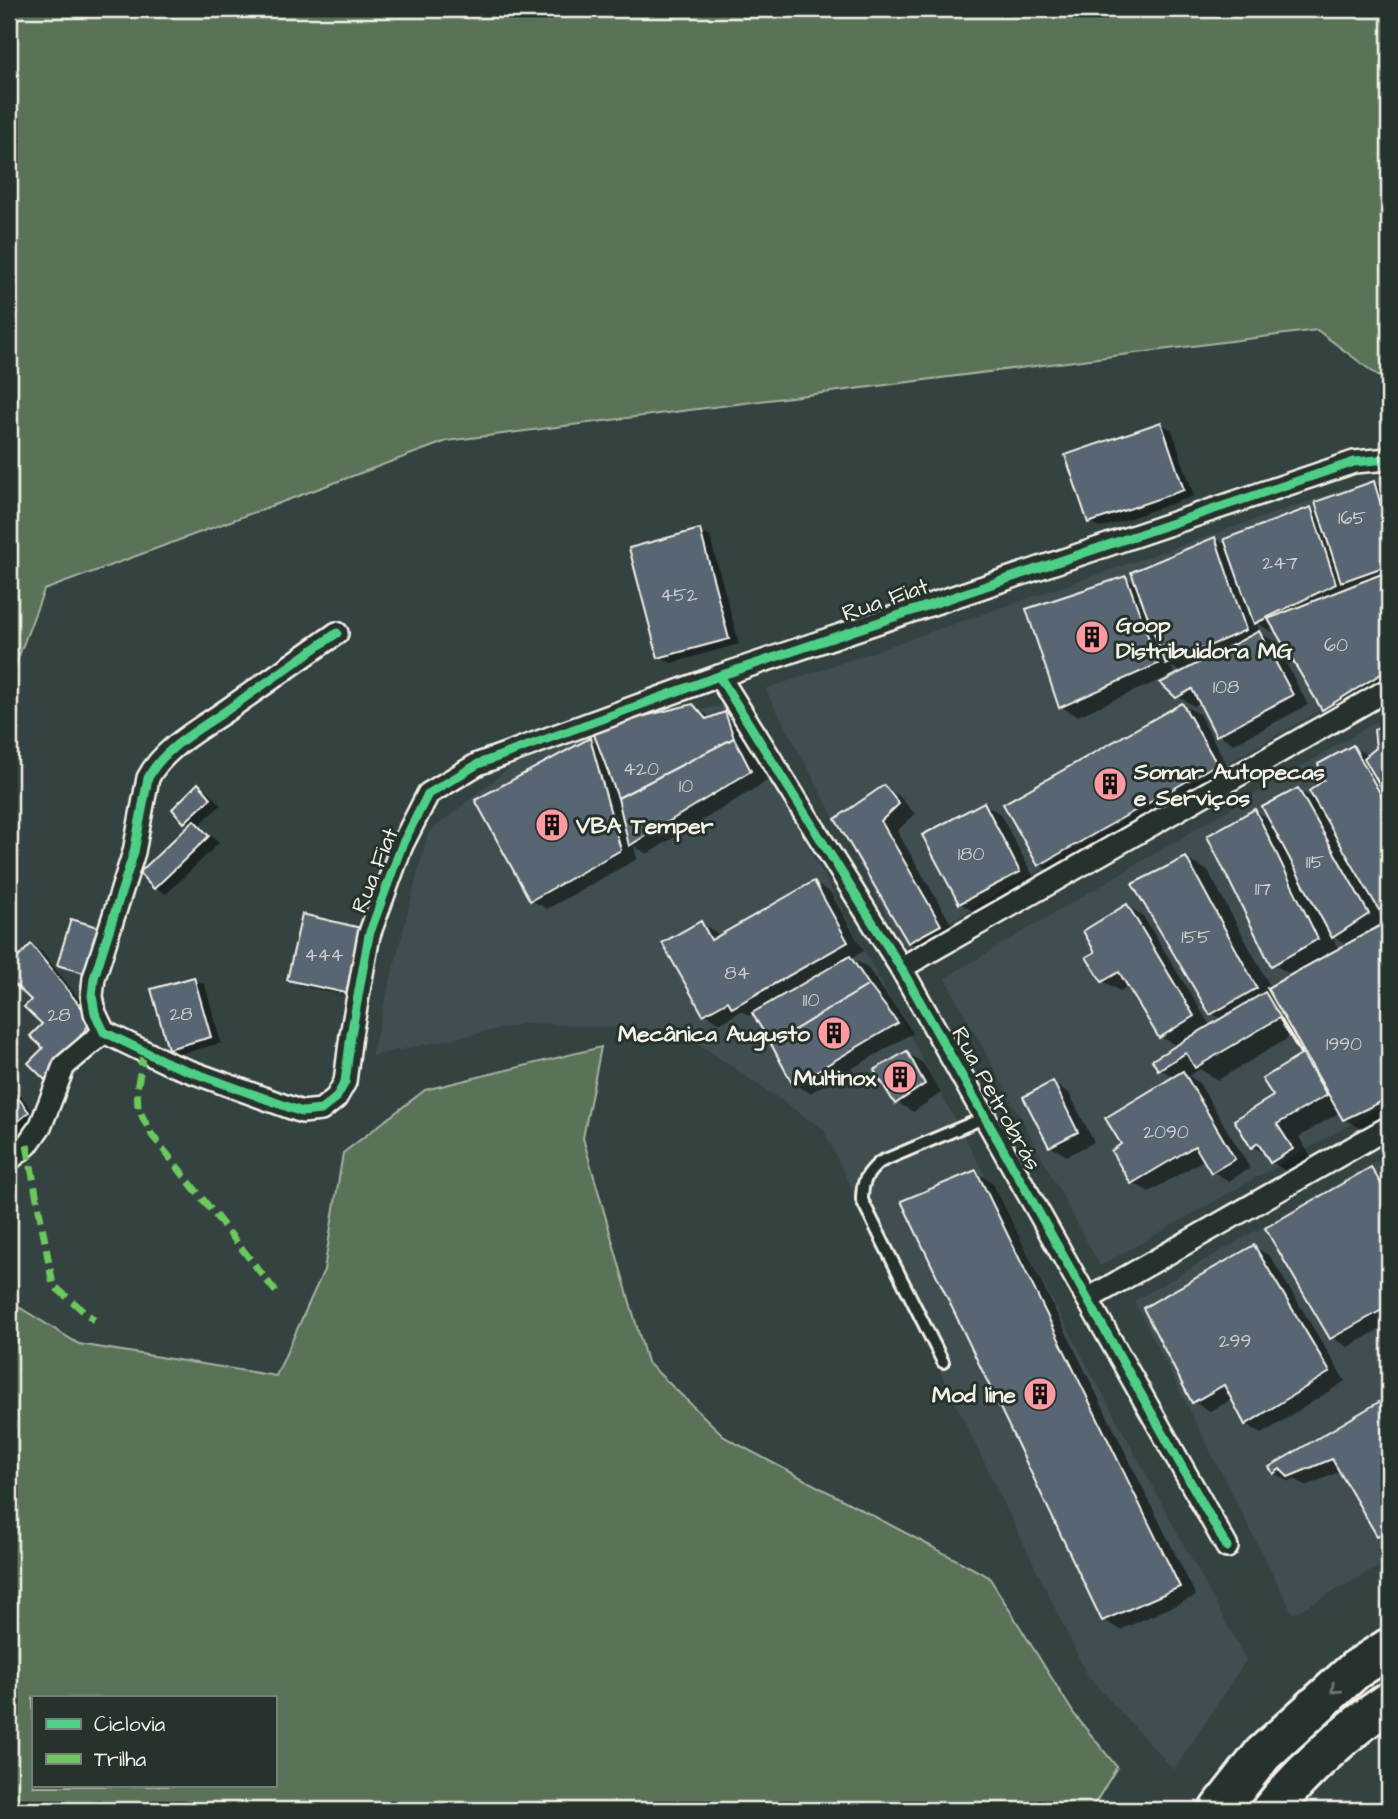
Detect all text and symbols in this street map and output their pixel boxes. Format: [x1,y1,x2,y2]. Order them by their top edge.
house number: 165 [1338,505,1366,532]
house number: 247 [1262,550,1298,577]
street label: Rua Fiat [838,570,933,630]
house number: 452 [660,582,698,609]
place label: Goop Distribuidora MG [1116,609,1293,667]
building icon: Goop Distribuidora MG [1073,618,1111,656]
house number: 60 [1324,632,1348,659]
house number: 108 [1213,674,1239,701]
house number: 420 [623,756,659,783]
place label: Somar Autopecas e Serviços [1133,756,1325,814]
building icon: Somar Autopecas e Serviços [1091,765,1129,803]
house number: 10 [679,773,693,800]
building icon: VBA Temper [533,806,571,844]
place label: VBA Temper [575,810,714,842]
street label: Rua Fiat [343,822,407,918]
house number: 180 [958,841,984,868]
house number: 115 [1306,849,1325,876]
house number: 117 [1255,876,1272,903]
house number: 155 [1181,924,1211,951]
house number: 444 [305,942,343,969]
house number: 84 [724,960,750,987]
house number: 110 [803,987,819,1014]
house number: 28 [169,1001,193,1028]
house number: 28 [47,1002,71,1029]
building icon: Mecânica Augusto [815,1014,853,1052]
place label: Mecânica Augusto [618,1018,810,1051]
street label: Rua Petrobrás [943,1021,1049,1176]
house number: 1990 [1326,1031,1362,1058]
building icon: Multinox [881,1058,919,1096]
place label: Multinox [794,1062,877,1094]
house number: 2090 [1143,1119,1189,1146]
house number: 299 [1219,1328,1251,1355]
building icon: Mod line [1021,1375,1059,1413]
place label: Mod line [932,1379,1017,1411]
one-way arrow [1330,1680,1343,1693]
legend [32,1696,276,1787]
text: Ciclovia [94,1710,166,1739]
text: Trilha [94,1745,147,1774]

